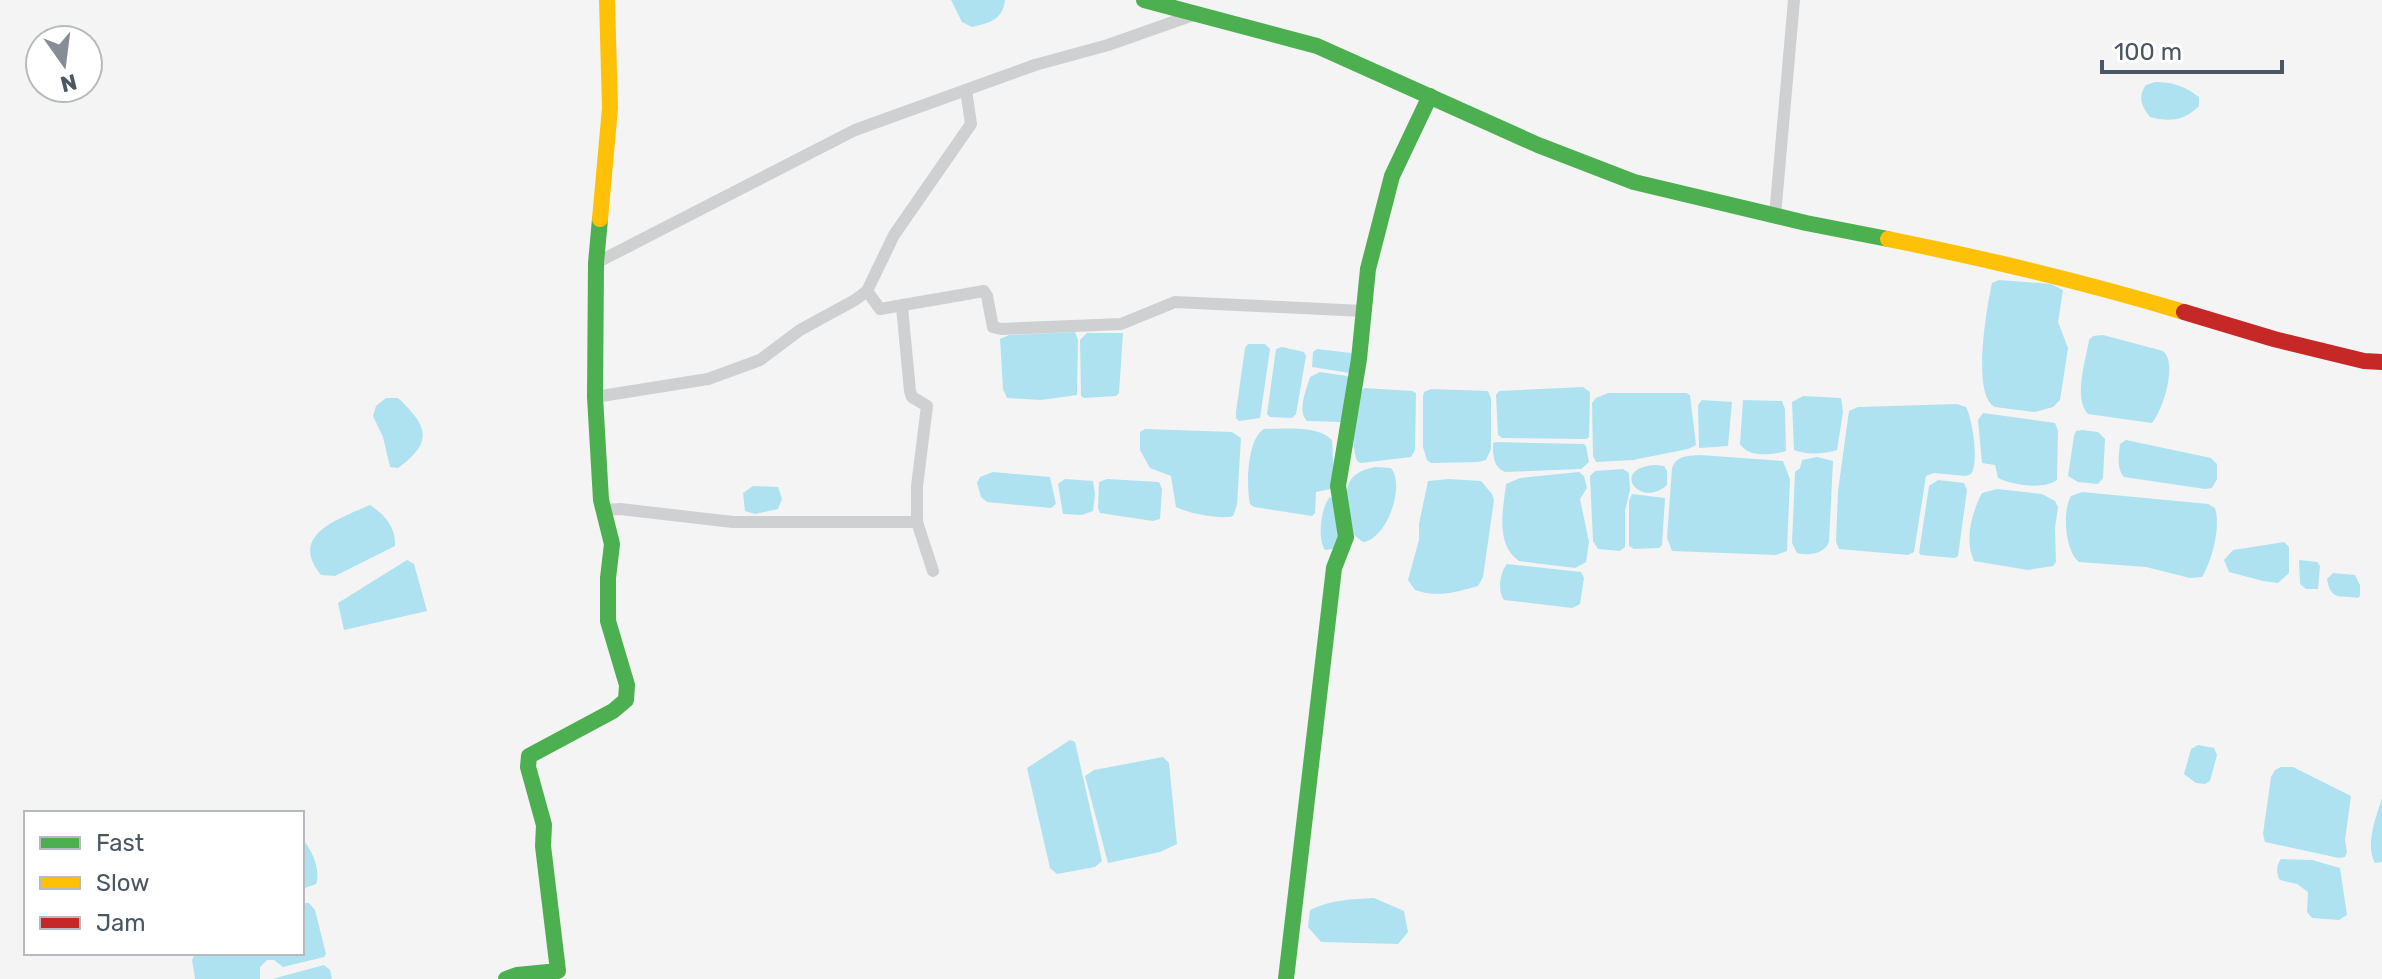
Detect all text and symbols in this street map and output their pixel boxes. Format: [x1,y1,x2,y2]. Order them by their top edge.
north arrow [24,24,104,104]
scale bar [2102,24,2282,74]
text: 100 m [2114,38,2182,66]
text: N [58,68,80,98]
legend [24,811,304,955]
text: Fast [96,829,144,857]
text: Slow [96,869,149,897]
text: Jam [96,909,146,937]

